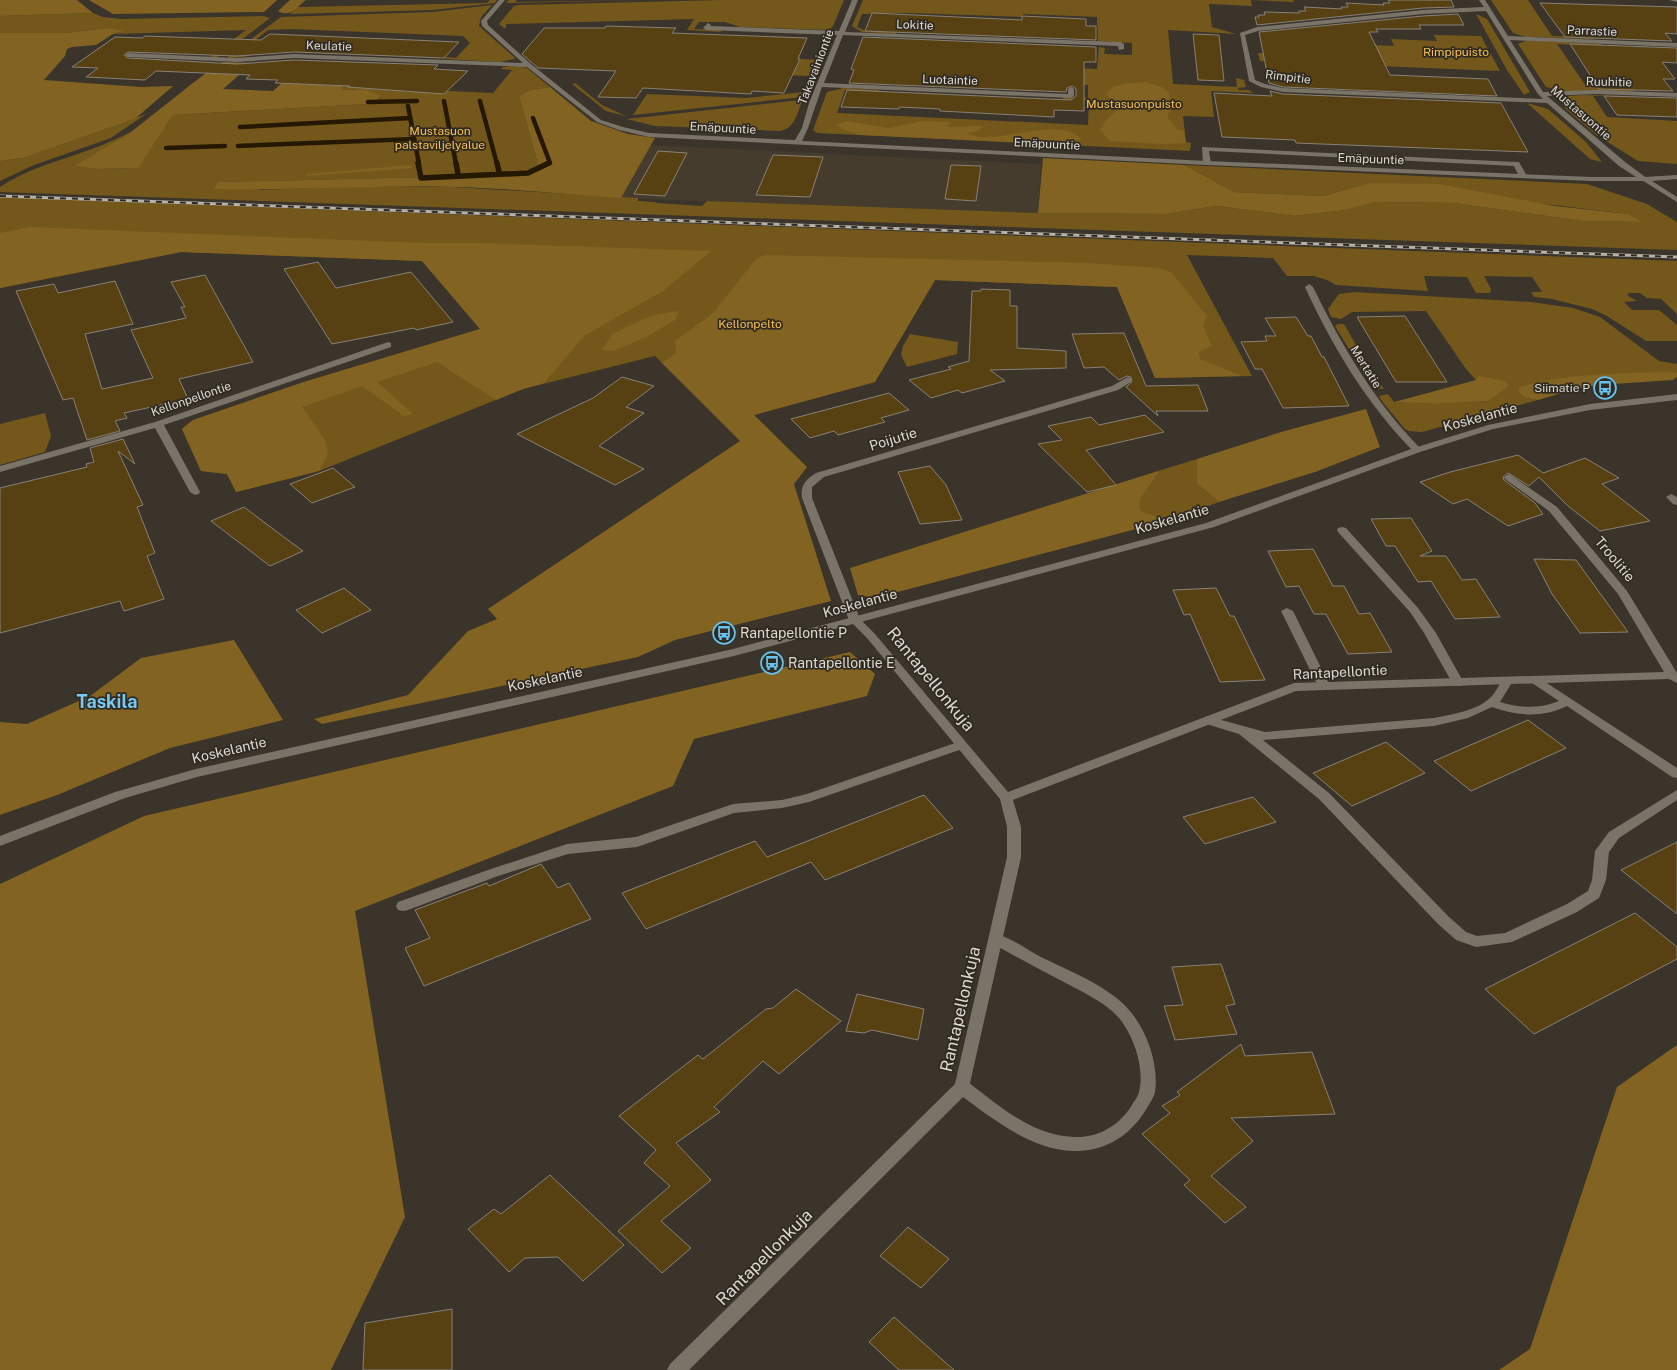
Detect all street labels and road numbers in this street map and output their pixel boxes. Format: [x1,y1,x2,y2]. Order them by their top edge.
street label: Lokitie [896,17,934,33]
street label: Parrastie [1567,23,1618,39]
street label: Takavainiontie [795,27,837,107]
street label: Keulatie [306,38,352,54]
street label: Rimpitie [1264,67,1312,87]
street label: Luotaintie [922,72,978,88]
street label: Ruuhitie [1586,75,1632,89]
street label: Mustasuontie [1548,83,1614,143]
street label: Emäpuuntie [689,119,757,137]
street label: Emäpuuntie [1013,135,1081,153]
street label: Emäpuuntie [1338,151,1405,167]
street label: Mertatie [1348,343,1385,391]
street label: Kellonpellontie [149,379,233,419]
street label: Koskelantie [1441,399,1519,435]
street label: Poijutie [867,424,919,454]
street label: Koskelantie [1133,501,1211,537]
street label: Troolitie [1592,533,1638,585]
street label: Koskelantie [821,585,899,621]
street label: Rantapellonkuja [883,623,979,735]
street label: Rantapellontie [1292,662,1388,682]
street label: Koskelantie [506,663,584,695]
street label: Koskelantie [190,734,268,766]
street label: Rantapellonkuja [936,944,984,1074]
street label: Rantapellonkuja [712,1205,816,1309]

